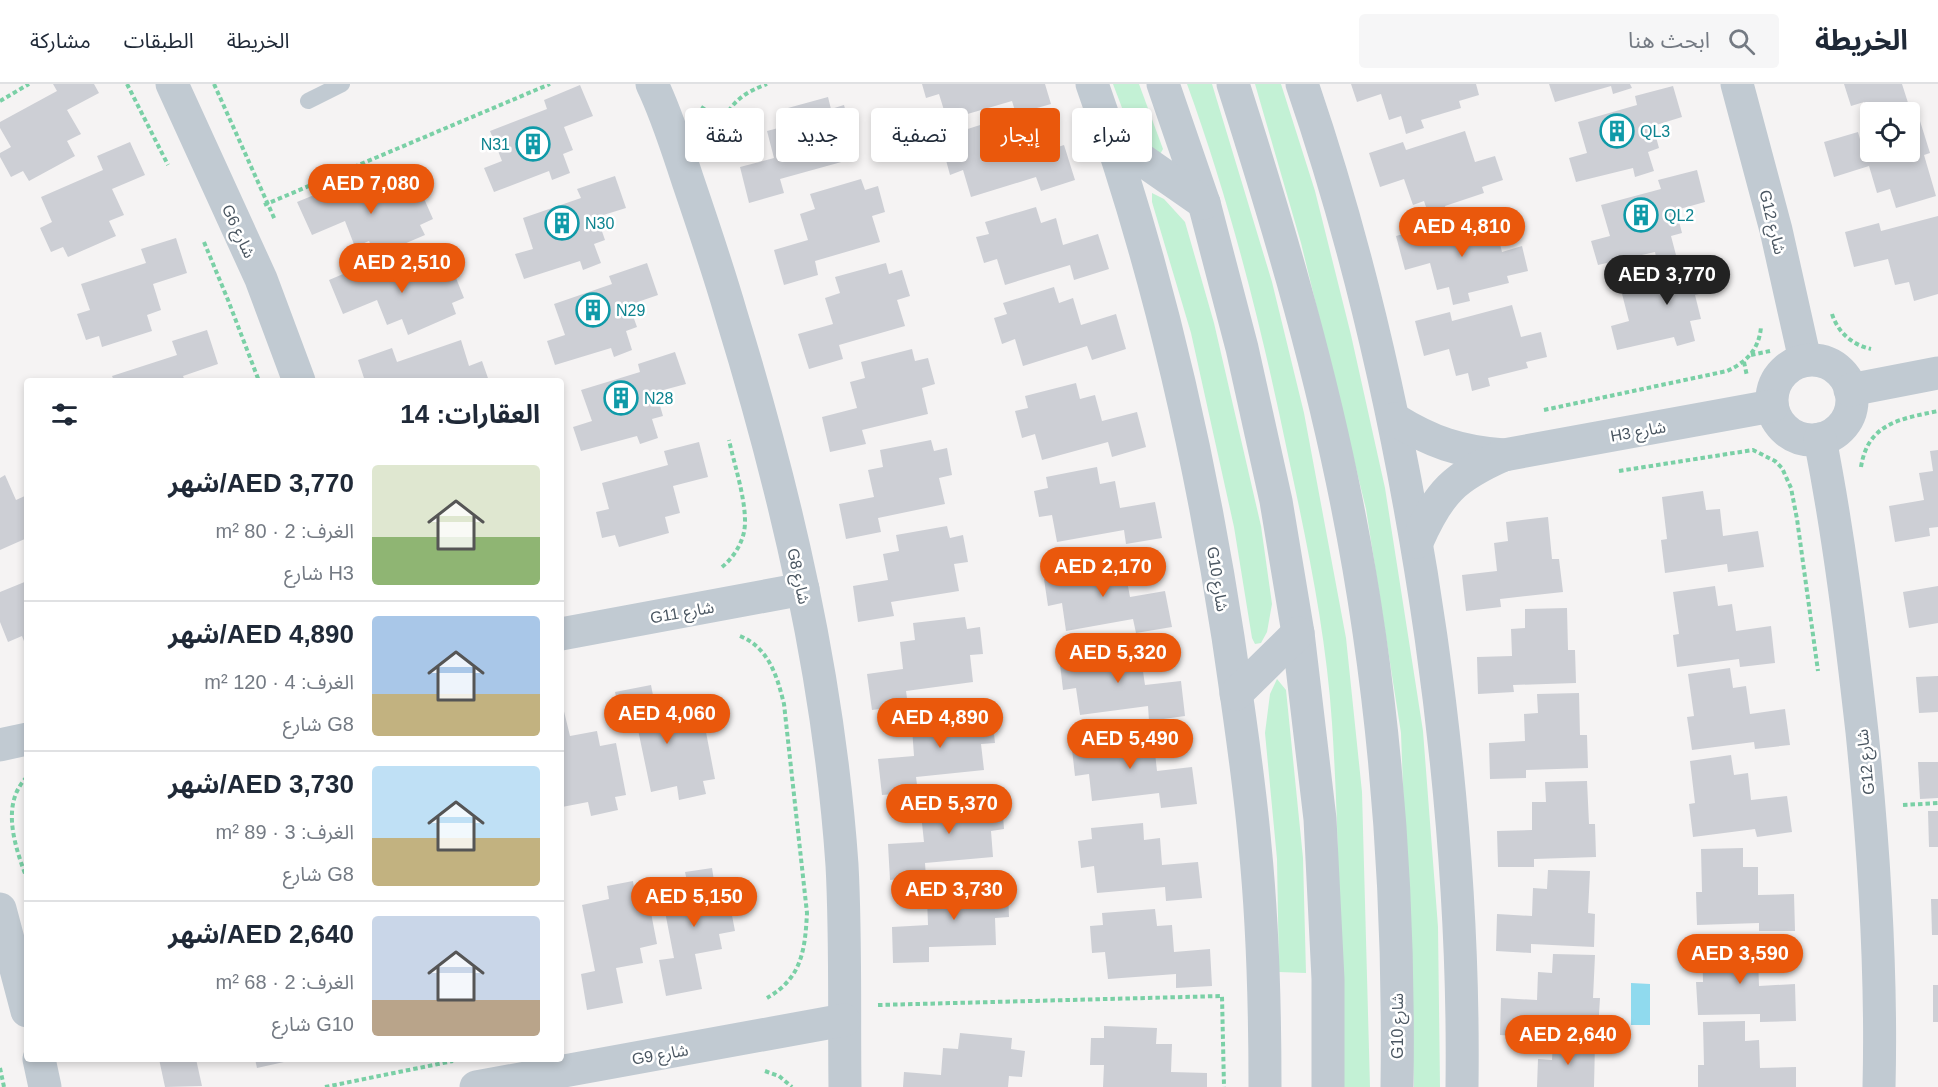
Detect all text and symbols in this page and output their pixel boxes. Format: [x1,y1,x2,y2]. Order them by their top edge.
search box [1359,14,1779,68]
icon: search [1725,25,1758,58]
text: الخريطة [1815,25,1908,56]
text: ابحث هنا [1628,28,1710,53]
text: مشاركة [30,29,91,52]
text: الطبقات [124,29,194,52]
text: الخريطة [227,29,290,52]
map controls [1860,102,1920,162]
button: locate [1860,102,1920,162]
chip: شقة [685,108,764,162]
chip: جديد [776,108,859,162]
chip: تصفية [871,108,968,162]
chip: إيجار [980,108,1060,162]
chip: شراء [1072,108,1152,162]
building icon: QL3 [1599,113,1635,149]
place label: QL3 [1640,123,1670,140]
building icon: N31 [515,126,551,162]
place label: N31 [481,136,510,153]
pin: AED 7,080 [302,164,440,215]
text: AED 7,080 [322,172,420,194]
street label: G12 شارع [1752,188,1789,257]
building icon: QL2 [1623,197,1659,233]
street label: G6 شارع [215,202,258,262]
building icon: N30 [544,205,580,241]
pin: AED 4,810 [1393,207,1531,258]
place label: QL2 [1664,207,1694,224]
place label: N30 [585,215,614,232]
text: AED 4,810 [1413,215,1511,237]
pin: AED 2,510 [333,243,471,294]
text: AED 2,510 [353,251,451,273]
pin: AED 3,770 [1598,255,1736,306]
text: AED 3,770 [1618,263,1716,285]
building icon: N29 [575,292,611,328]
place label: N29 [616,302,645,319]
building icon: N28 [603,380,639,416]
place label: N28 [644,390,673,407]
icon: filters [48,398,81,431]
text: العقارات: 14 [400,399,540,429]
street label: H3 شارع [1609,418,1668,449]
text: AED 3,770/شهر [168,468,354,498]
icon: home [420,489,492,561]
text: الغرف: 2 · 80 m² [215,520,354,542]
street label: G10 شارع [1200,545,1231,614]
street label: G8 شارع [780,546,813,607]
pin: AED 2,170 [1034,547,1172,598]
text: AED 2,170 [1054,555,1152,577]
text: H3 شارع [284,562,354,584]
street label: G11 شارع [649,599,716,630]
text: AED 4,890/شهر [168,619,354,649]
pin: AED 5,320 [1049,633,1187,684]
icon: home [420,640,492,712]
text: AED 5,320 [1069,641,1167,663]
text: الغرف: 4 · 120 m² [204,671,354,693]
pin: AED 4,060 [598,694,736,745]
pin: AED 4,890 [871,698,1009,749]
text: AED 4,060 [618,702,716,724]
text: AED 4,890 [891,706,989,728]
text: G8 شارع [283,713,354,735]
pin: AED 5,490 [1061,719,1199,770]
text: AED 5,490 [1081,727,1179,749]
street label: G12 شارع [1854,728,1881,796]
text: AED 3,730/شهر [168,769,354,799]
pin: AED 5,370 [880,784,1018,835]
icon: home [420,790,492,862]
text: AED 5,370 [900,792,998,814]
text: الغرف: 3 · 89 m² [215,821,354,843]
text: G8 شارع [283,863,354,885]
pin: AED 3,730 [885,870,1023,921]
pin: AED 5,150 [625,877,763,928]
text: AED 3,730 [905,878,1003,900]
text: AED 5,150 [645,885,743,907]
text: AED 2,640/شهر [168,919,354,949]
pin: AED 3,590 [1671,934,1809,985]
icon: home [420,940,492,1012]
text: AED 3,590 [1691,942,1789,964]
text: الغرف: 2 · 68 m² [215,971,354,993]
street label: G10 شارع [1389,993,1410,1059]
text: G10 شارع [272,1013,354,1035]
pin: AED 2,640 [1499,1015,1637,1066]
text: AED 2,640 [1519,1023,1617,1045]
street label: G9 شارع [631,1041,690,1072]

